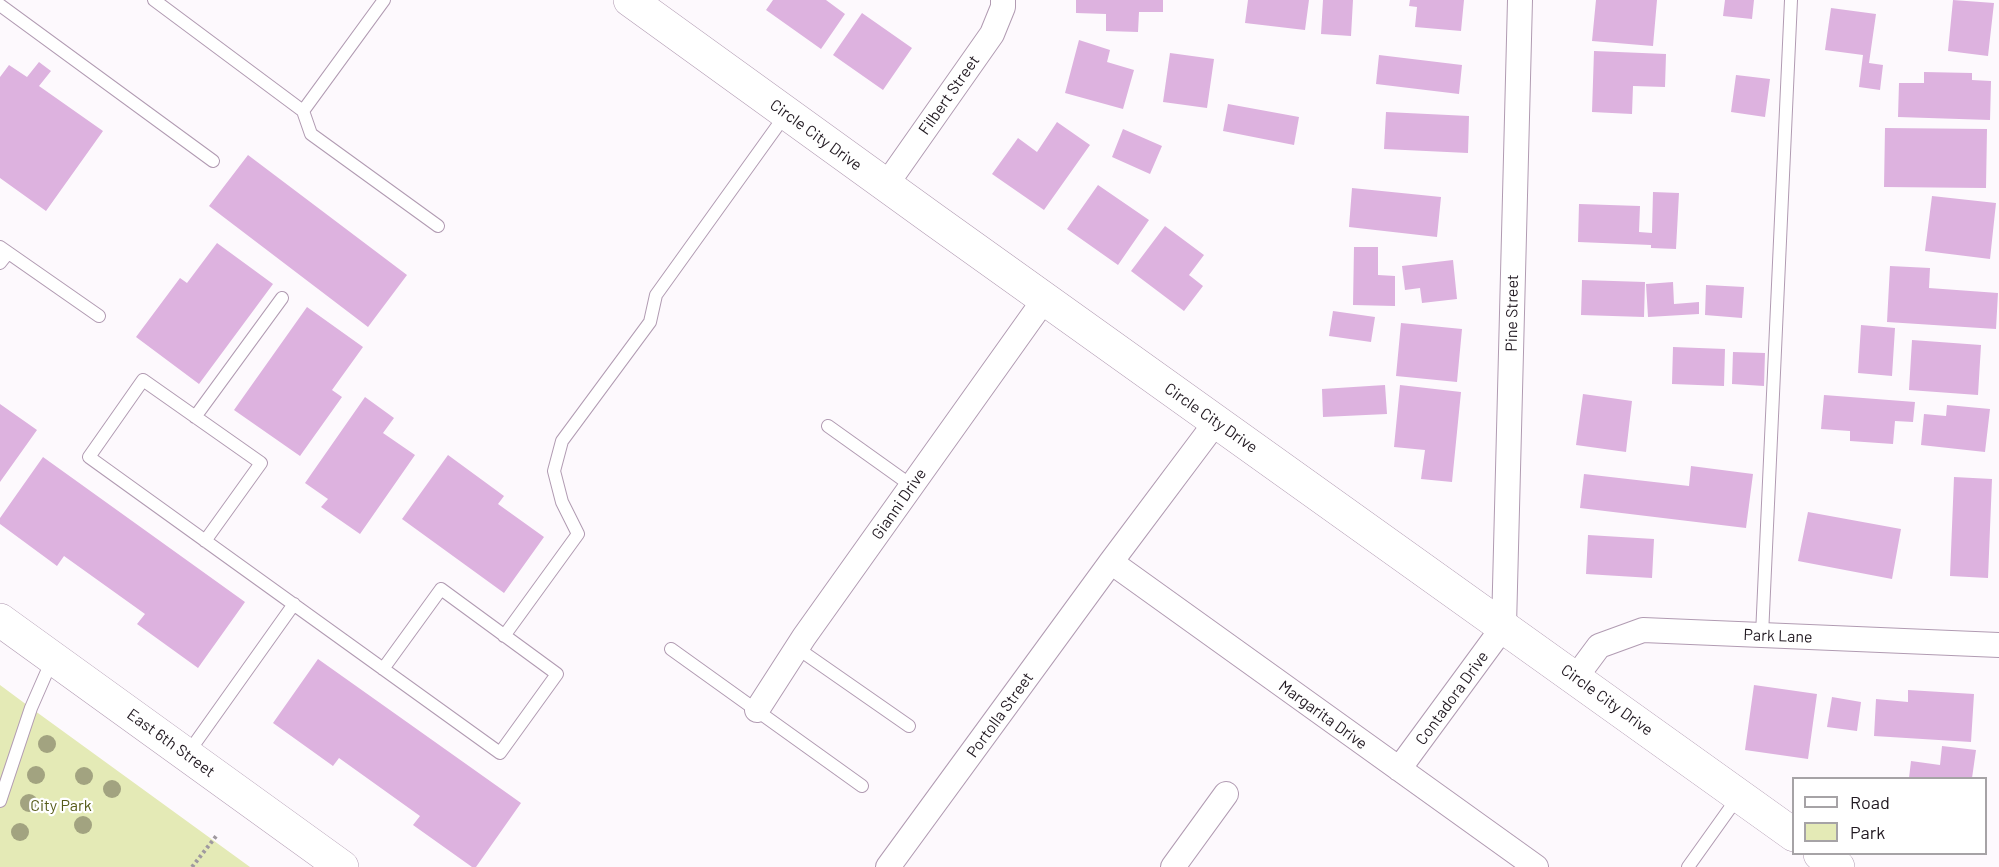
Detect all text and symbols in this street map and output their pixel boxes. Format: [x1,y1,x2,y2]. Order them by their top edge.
street label: Filbert Street [915,51,983,139]
street label: Circle City Drive [766,95,866,175]
street label: Pine Street [1502,274,1522,352]
street label: Circle City Drive [1161,379,1261,457]
street label: Gianni Drive [868,465,930,543]
street label: Park Lane [1743,625,1813,647]
street label: Contadora Drive [1412,647,1492,749]
street label: Circle City Drive [1557,660,1657,740]
street label: Portolla Street [963,669,1037,761]
street label: Margarita Drive [1275,676,1371,754]
street label: East 6th Street [123,705,219,781]
legend [1792,777,1987,855]
text: Road [1850,791,1890,813]
park label: City Park [30,796,92,816]
text: Park [1850,821,1885,843]

